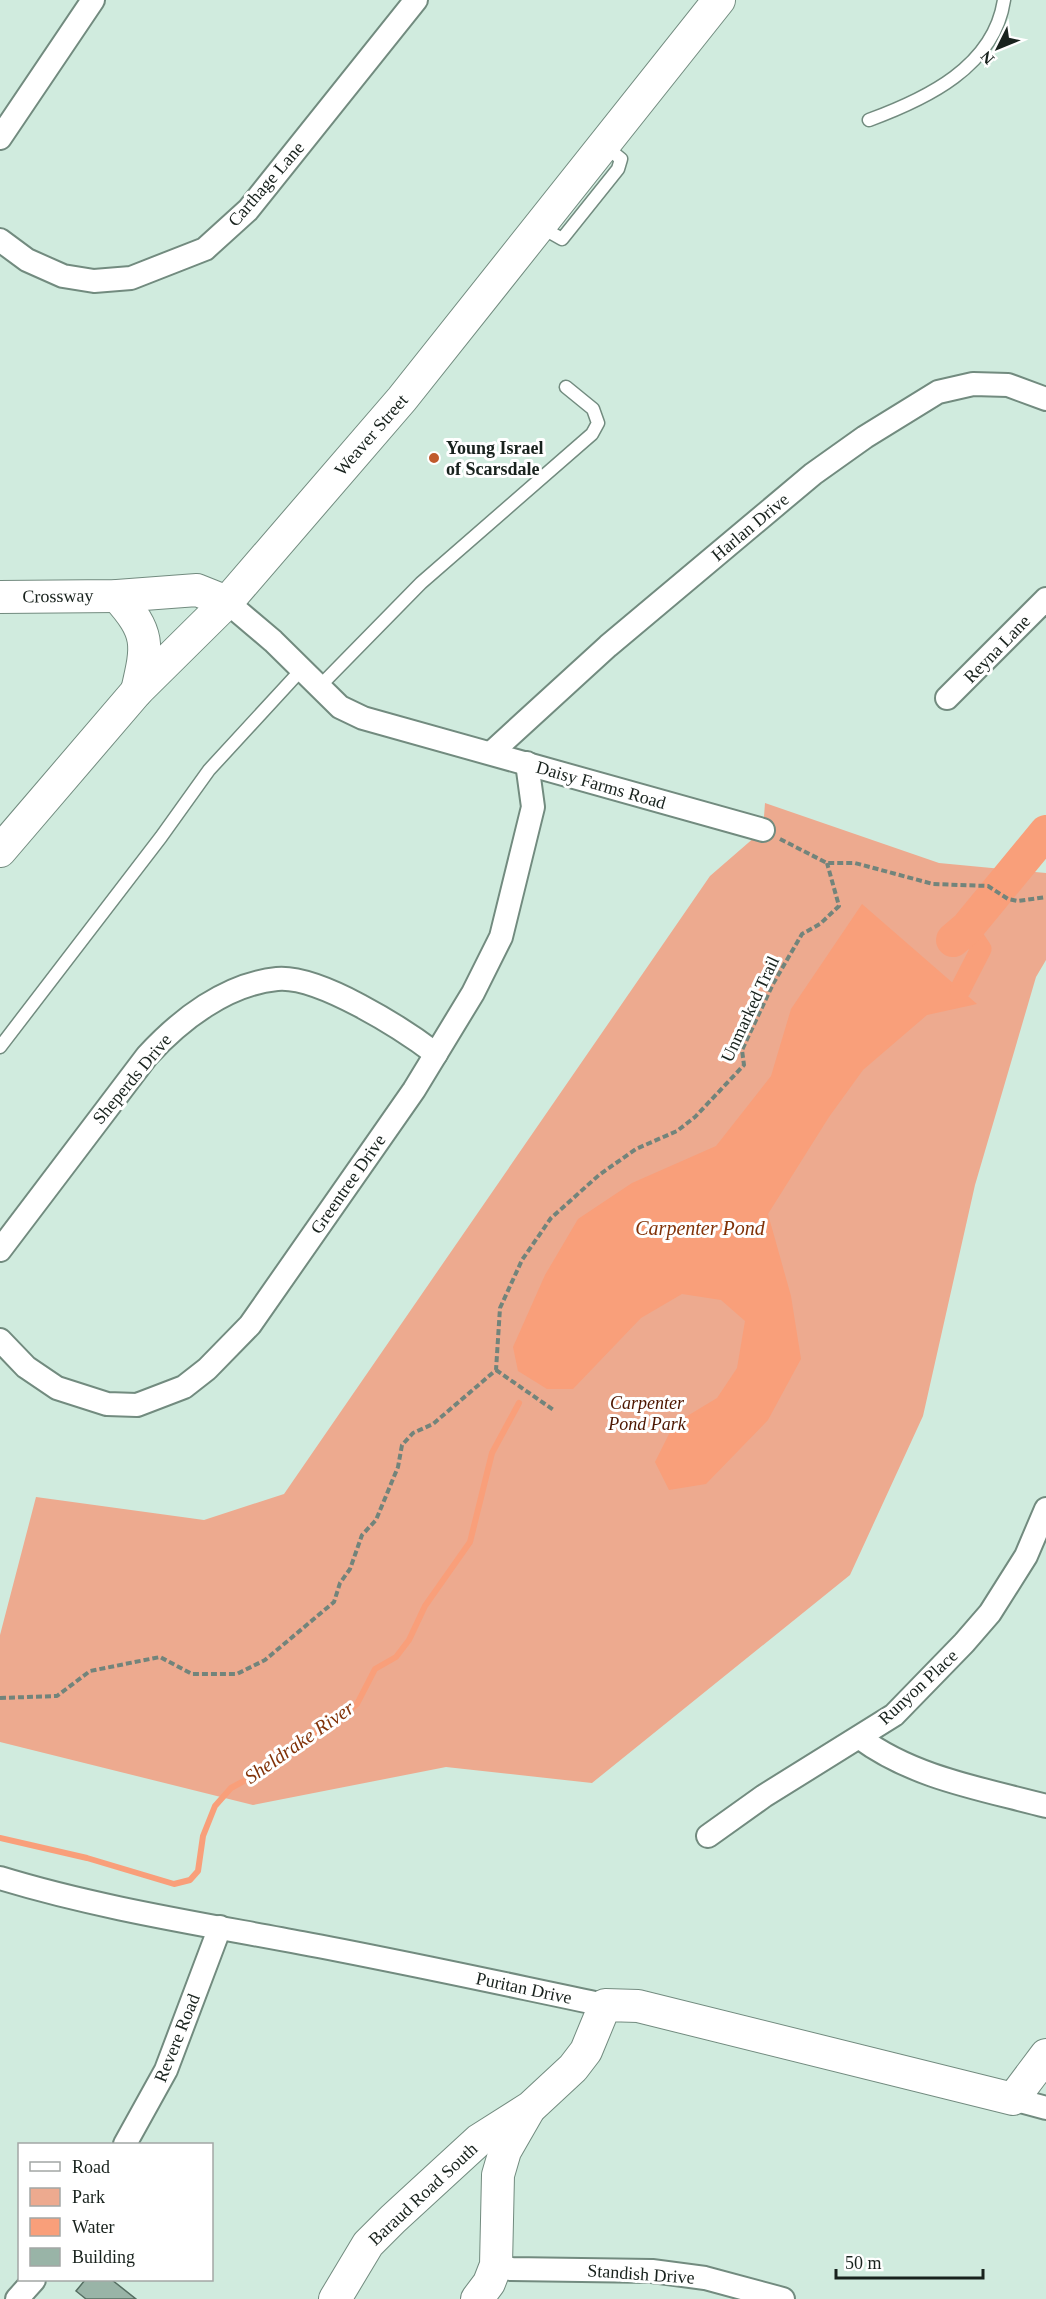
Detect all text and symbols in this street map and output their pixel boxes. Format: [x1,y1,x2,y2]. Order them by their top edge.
north arrow [968,18,1028,78]
text: N [977,48,998,68]
street label: Carthage Lane [224,138,308,230]
street label: Weaver Street [330,390,412,480]
place label: Young Israel of Scarsdale [446,438,544,479]
marker: Young Israel of Scarsdale [427,451,441,465]
street label: Harlan Drive [707,489,793,565]
street label: Crossway [22,585,94,607]
street label: Reyna Lane [960,611,1034,687]
street label: Daisy Farms Road [534,757,668,813]
street label: Unmarked Trail [717,953,783,1065]
street label: Sheperds Drive [89,1030,175,1128]
street label: Greentree Drive [306,1131,390,1237]
water label: Carpenter Pond [635,1217,766,1240]
park label: Carpenter Pond Park [607,1393,687,1434]
street label: Runyon Place [874,1645,962,1729]
water label: Sheldrake River [240,1696,358,1788]
street label: Puritan Drive [474,1968,574,2008]
street label: Revere Road [150,1991,204,2085]
street label: Baraud Road South [365,2139,481,2249]
legend [18,2143,213,2281]
text: Road [72,2157,110,2177]
text: Park [72,2187,105,2207]
text: Water [72,2217,115,2237]
scale bar [836,2242,983,2280]
text: Building [72,2247,135,2267]
text: 50 m [845,2253,882,2273]
street label: Standish Drive [587,2260,695,2288]

